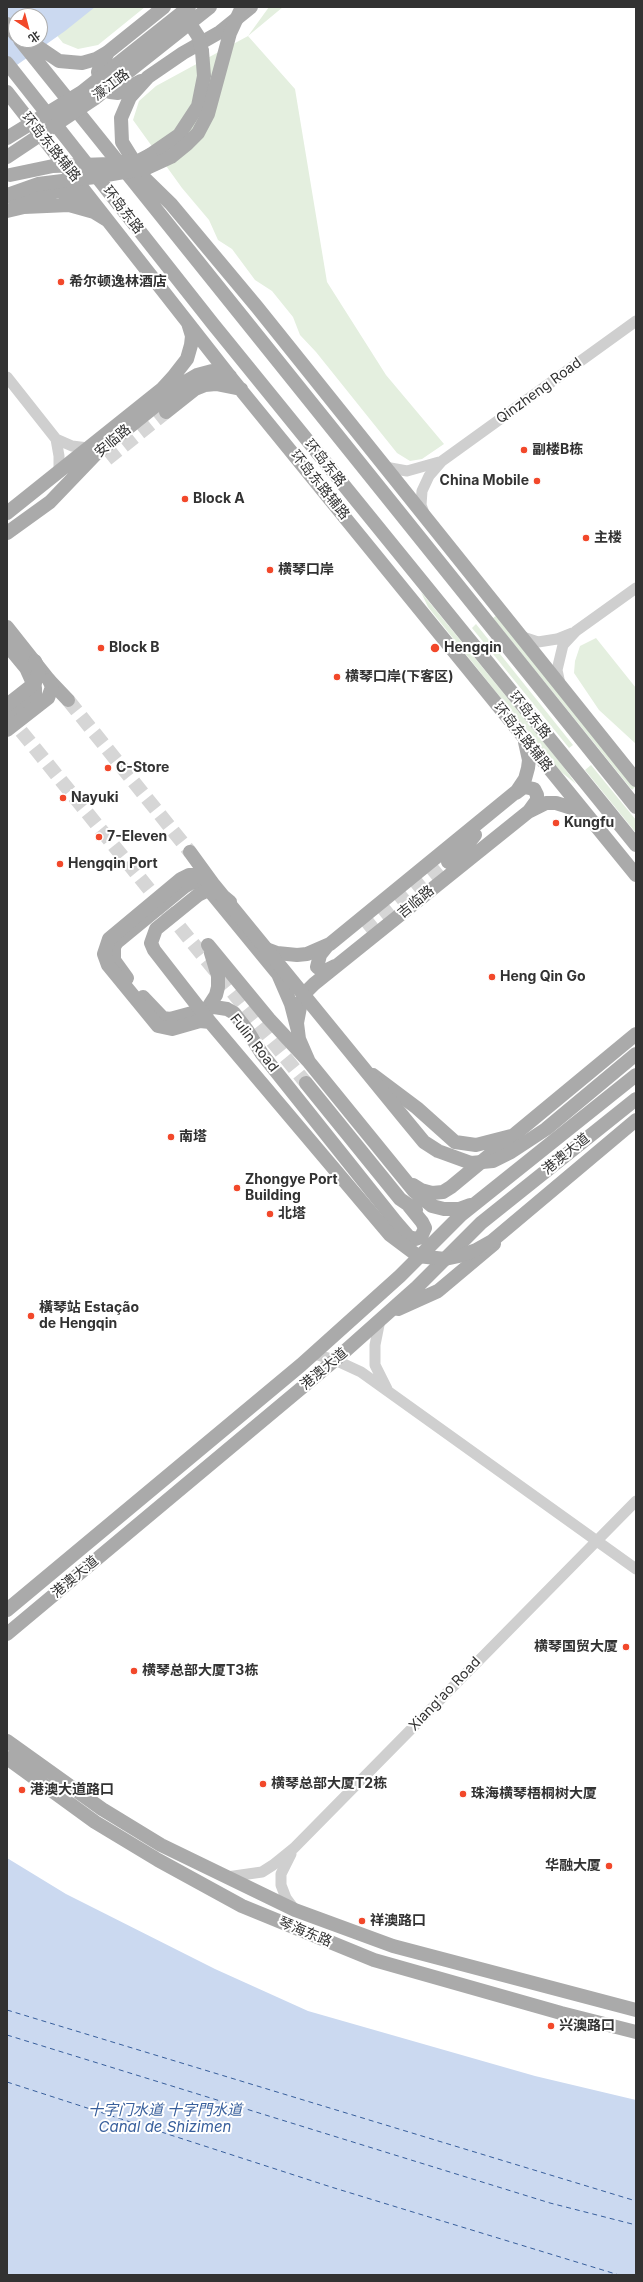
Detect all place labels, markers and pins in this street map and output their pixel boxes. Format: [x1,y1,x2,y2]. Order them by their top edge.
place label: 希尔顿逸林酒店 [69,274,167,290]
marker: 希尔顿逸林酒店 [56,277,66,287]
place label: 副楼B栋 [532,442,583,458]
marker: 副楼B栋 [519,445,529,455]
place label: China Mobile [440,473,529,489]
marker: China Mobile [532,476,542,486]
place label: Block A [193,491,245,507]
marker: Block A [180,494,190,504]
place label: 主楼 [594,530,622,546]
marker: 主楼 [581,533,591,543]
place label: 横琴口岸 [278,562,334,578]
marker: 横琴口岸 [265,565,275,575]
place label: Block B [109,640,160,656]
place label: Hengqin [444,640,502,656]
marker: Hengqin [429,642,441,654]
marker: Block B [96,643,106,653]
place label: 横琴口岸(下客区) [345,669,454,685]
marker: 横琴口岸(下客区) [332,672,342,682]
place label: C-Store [116,760,169,776]
marker: C-Store [103,763,113,773]
place label: Nayuki [71,790,119,806]
marker: Nayuki [58,793,68,803]
place label: Kungfu [564,815,614,831]
marker: Kungfu [551,818,561,828]
place label: 7-Eleven [107,829,167,845]
marker: 7-Eleven [94,832,104,842]
place label: Hengqin Port [68,856,158,872]
marker: Hengqin Port [55,859,65,869]
place label: Heng Qin Go [500,969,585,985]
marker: Heng Qin Go [487,972,497,982]
place label: 南塔 [179,1129,207,1145]
marker: 南塔 [166,1132,176,1142]
place label: Zhongye Port Building [245,1172,338,1204]
marker: Zhongye Port Building [232,1183,242,1193]
place label: 北塔 [278,1206,306,1222]
marker: 北塔 [265,1209,275,1219]
place label: 橫琴站 Estação de Hengqin [39,1300,139,1332]
marker: 橫琴站 Estação de Hengqin [26,1311,36,1321]
place label: 横琴国贸大厦 [534,1639,618,1655]
marker: 横琴国贸大厦 [621,1642,631,1652]
place label: 横琴总部大厦T3栋 [142,1663,258,1679]
marker: 横琴总部大厦T3栋 [129,1666,139,1676]
place label: 横琴总部大厦T2栋 [271,1776,387,1792]
marker: 横琴总部大厦T2栋 [258,1779,268,1789]
place label: 港澳大道路口 [30,1782,114,1798]
marker: 港澳大道路口 [17,1785,27,1795]
place label: 珠海横琴梧桐树大厦 [471,1786,597,1802]
marker: 珠海横琴梧桐树大厦 [458,1789,468,1799]
place label: 华融大厦 [545,1858,601,1874]
marker: 华融大厦 [604,1861,614,1871]
place label: 祥澳路口 [370,1913,426,1929]
marker: 祥澳路口 [357,1916,367,1926]
place label: 兴澳路口 [559,2018,615,2034]
marker: 兴澳路口 [546,2021,556,2031]

